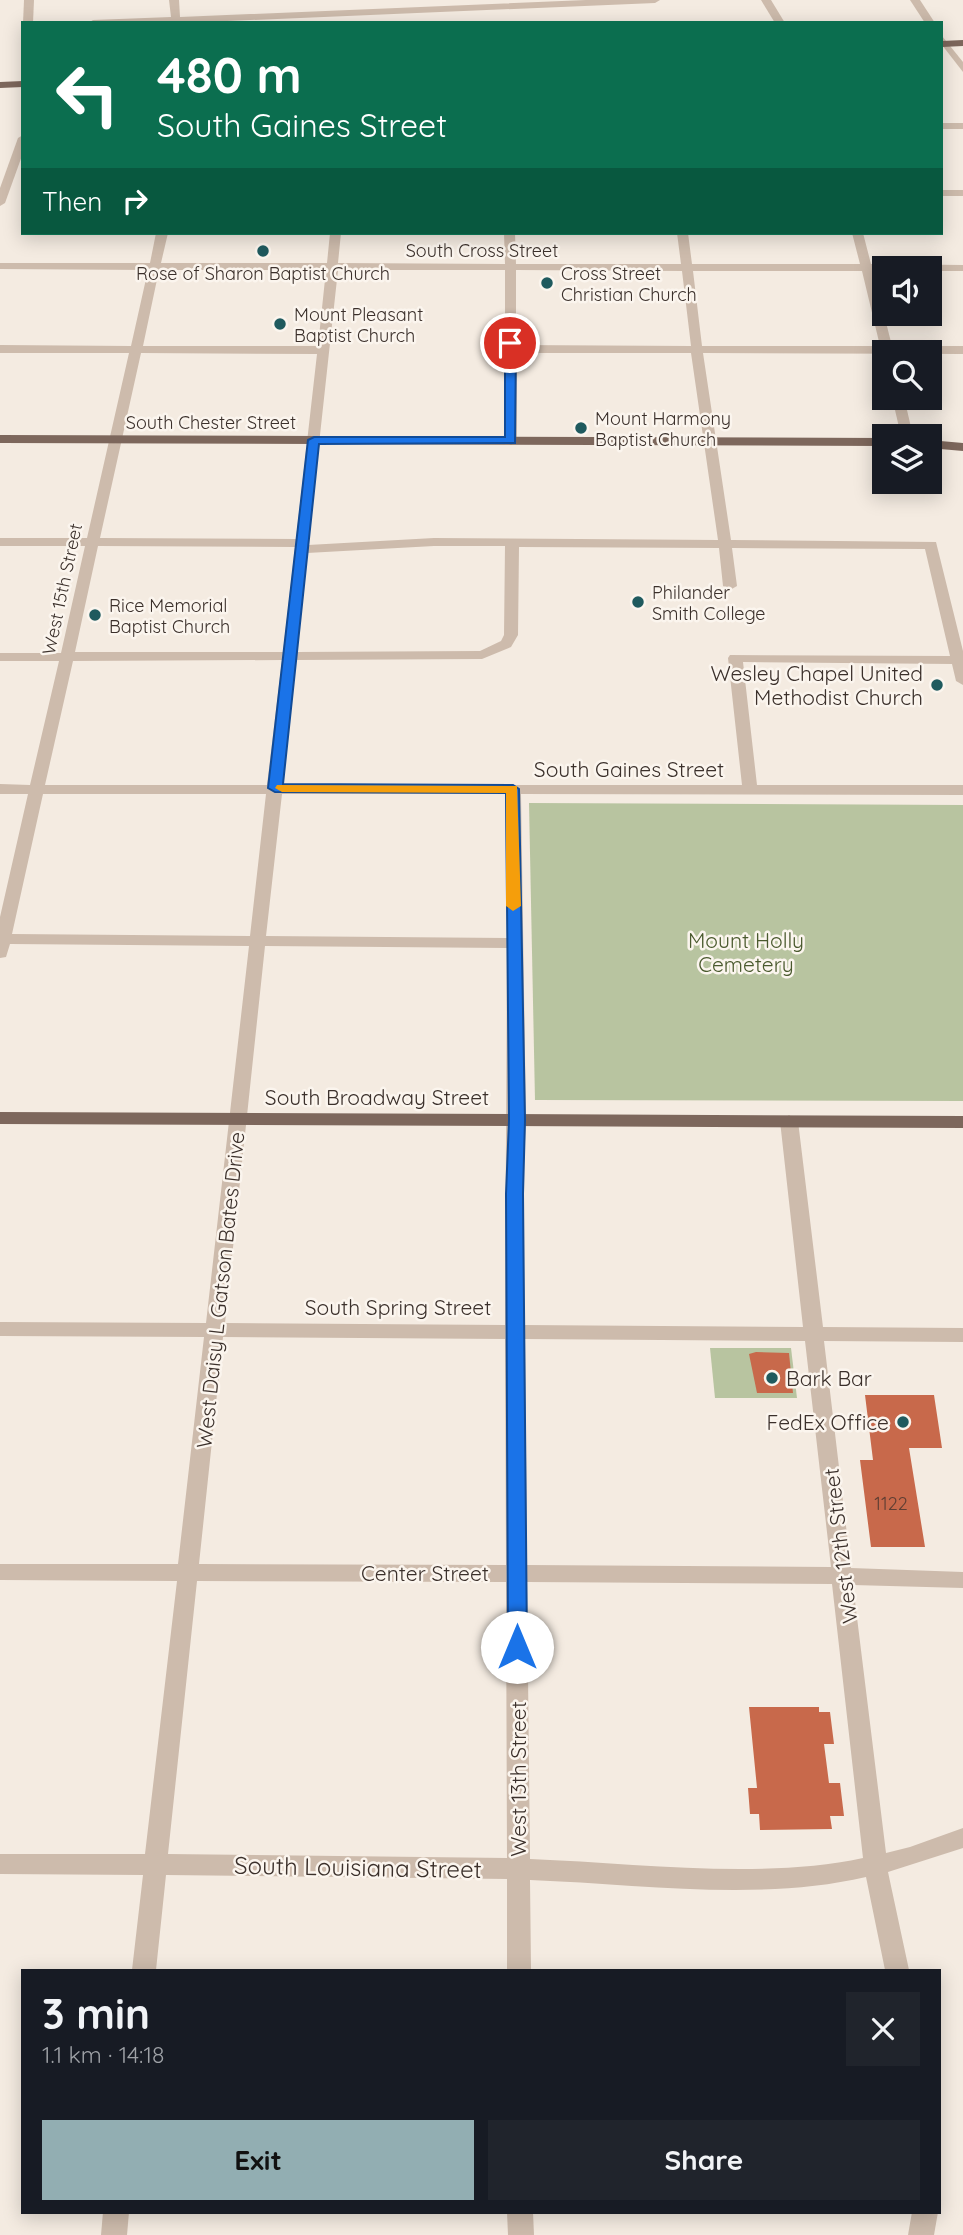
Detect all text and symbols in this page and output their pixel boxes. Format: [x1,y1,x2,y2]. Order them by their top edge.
text: 480 m [157,44,302,105]
icon: left [42,49,133,140]
text: South Gaines Street [157,105,447,145]
icon: right [116,182,154,220]
text: Then [42,185,102,218]
street label: South Cross Street [406,239,558,262]
marker: Rose of Sharon Baptist Church [255,243,271,259]
map controls [872,256,942,494]
button: sound [872,256,942,326]
place label: Rose of Sharon Baptist Church [136,262,390,285]
place label: Cross Street Christian Church [561,262,697,306]
marker: Cross Street Christian Church [539,275,555,291]
place label: Mount Pleasant Baptist Church [294,303,423,347]
pin [480,313,540,373]
marker: Mount Pleasant Baptist Church [272,316,288,332]
icon: arrive [491,324,529,362]
button: search [872,340,942,410]
place label: Mount Harmony Baptist Church [595,407,731,451]
street label: South Chester Street [126,411,296,434]
marker: Mount Harmony Baptist Church [573,420,589,436]
button: layers [872,424,942,494]
street label: West 15th Street [37,521,87,657]
place label: Philander Smith College [652,581,765,625]
place label: Rice Memorial Baptist Church [109,594,230,638]
marker: Philander Smith College [630,594,646,610]
marker: Rice Memorial Baptist Church [87,607,103,623]
place label: Wesley Chapel United Methodist Church [711,660,923,710]
marker: Wesley Chapel United Methodist Church [929,677,945,693]
street label: South Gaines Street [534,756,724,782]
park label: Mount Holly Cemetery [688,927,804,977]
street label: South Broadway Street [265,1084,489,1110]
street label: West Daisy L Gatson Bates Drive [190,1130,250,1450]
street label: South Spring Street [305,1294,491,1320]
place label: Bark Bar [786,1365,872,1391]
marker: Bark Bar [764,1370,780,1386]
place label: FedEx Office [767,1409,889,1435]
marker: FedEx Office [895,1414,911,1430]
street label: West 12th Street [818,1467,862,1625]
house number: 1122 [874,1492,908,1515]
street label: Center Street [361,1560,489,1586]
position arrow [480,1610,554,1684]
street label: West 13th Street [505,1701,531,1857]
street label: South Louisiana Street [234,1850,482,1884]
text: 3 min [42,1987,150,2040]
button: close [846,1992,920,2066]
text: 1.1 km · 14:18 [42,2040,164,2069]
button: Exit [42,2120,474,2200]
button: Share [488,2120,920,2200]

